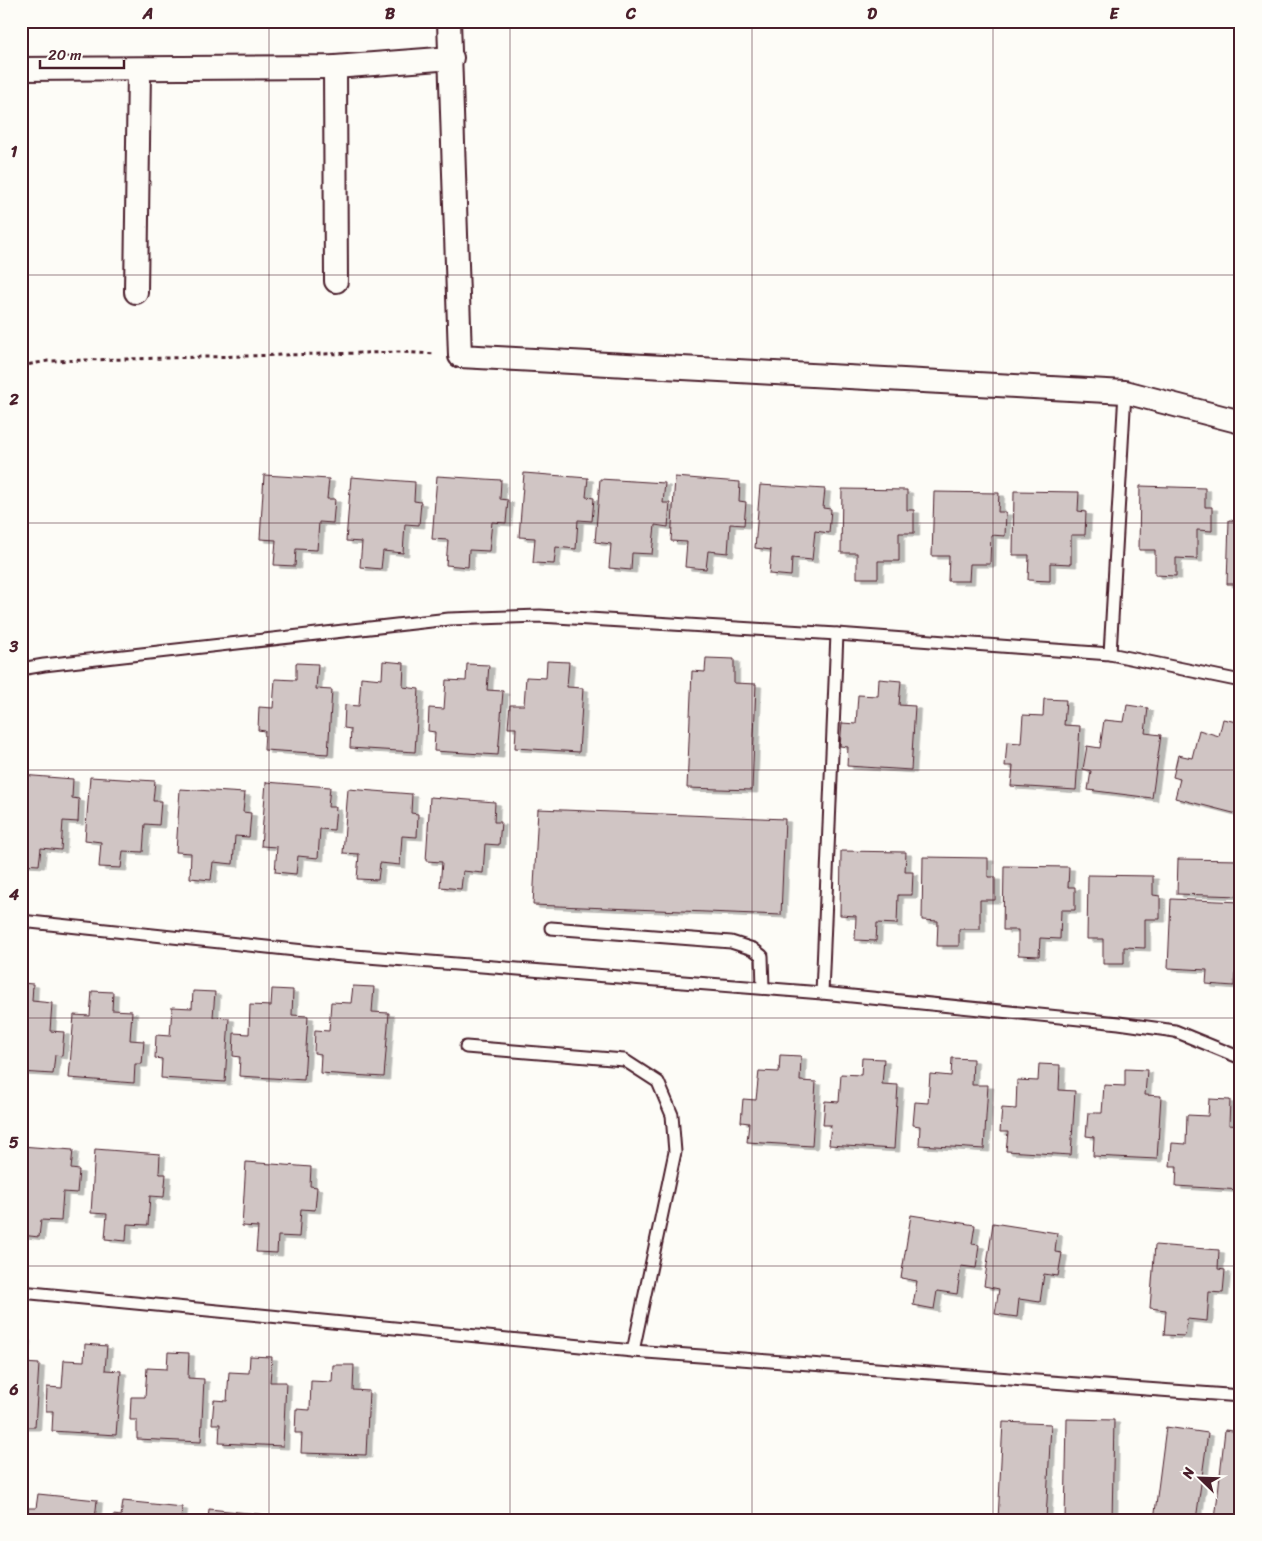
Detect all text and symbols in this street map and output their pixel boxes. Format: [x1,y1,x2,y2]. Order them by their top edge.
text: A [142,0,153,28]
text: B [385,0,396,28]
text: C [625,0,637,28]
text: D [867,0,877,28]
text: E [1110,0,1120,28]
scale bar [40,38,124,70]
text: 20 m [48,42,82,68]
text: 1 [11,137,18,166]
text: 2 [8,385,19,414]
text: 3 [9,632,19,661]
text: 4 [8,880,19,909]
text: 5 [9,1128,19,1157]
text: 6 [8,1375,19,1404]
north arrow [1174,1454,1224,1504]
text: N [1175,1463,1202,1483]

